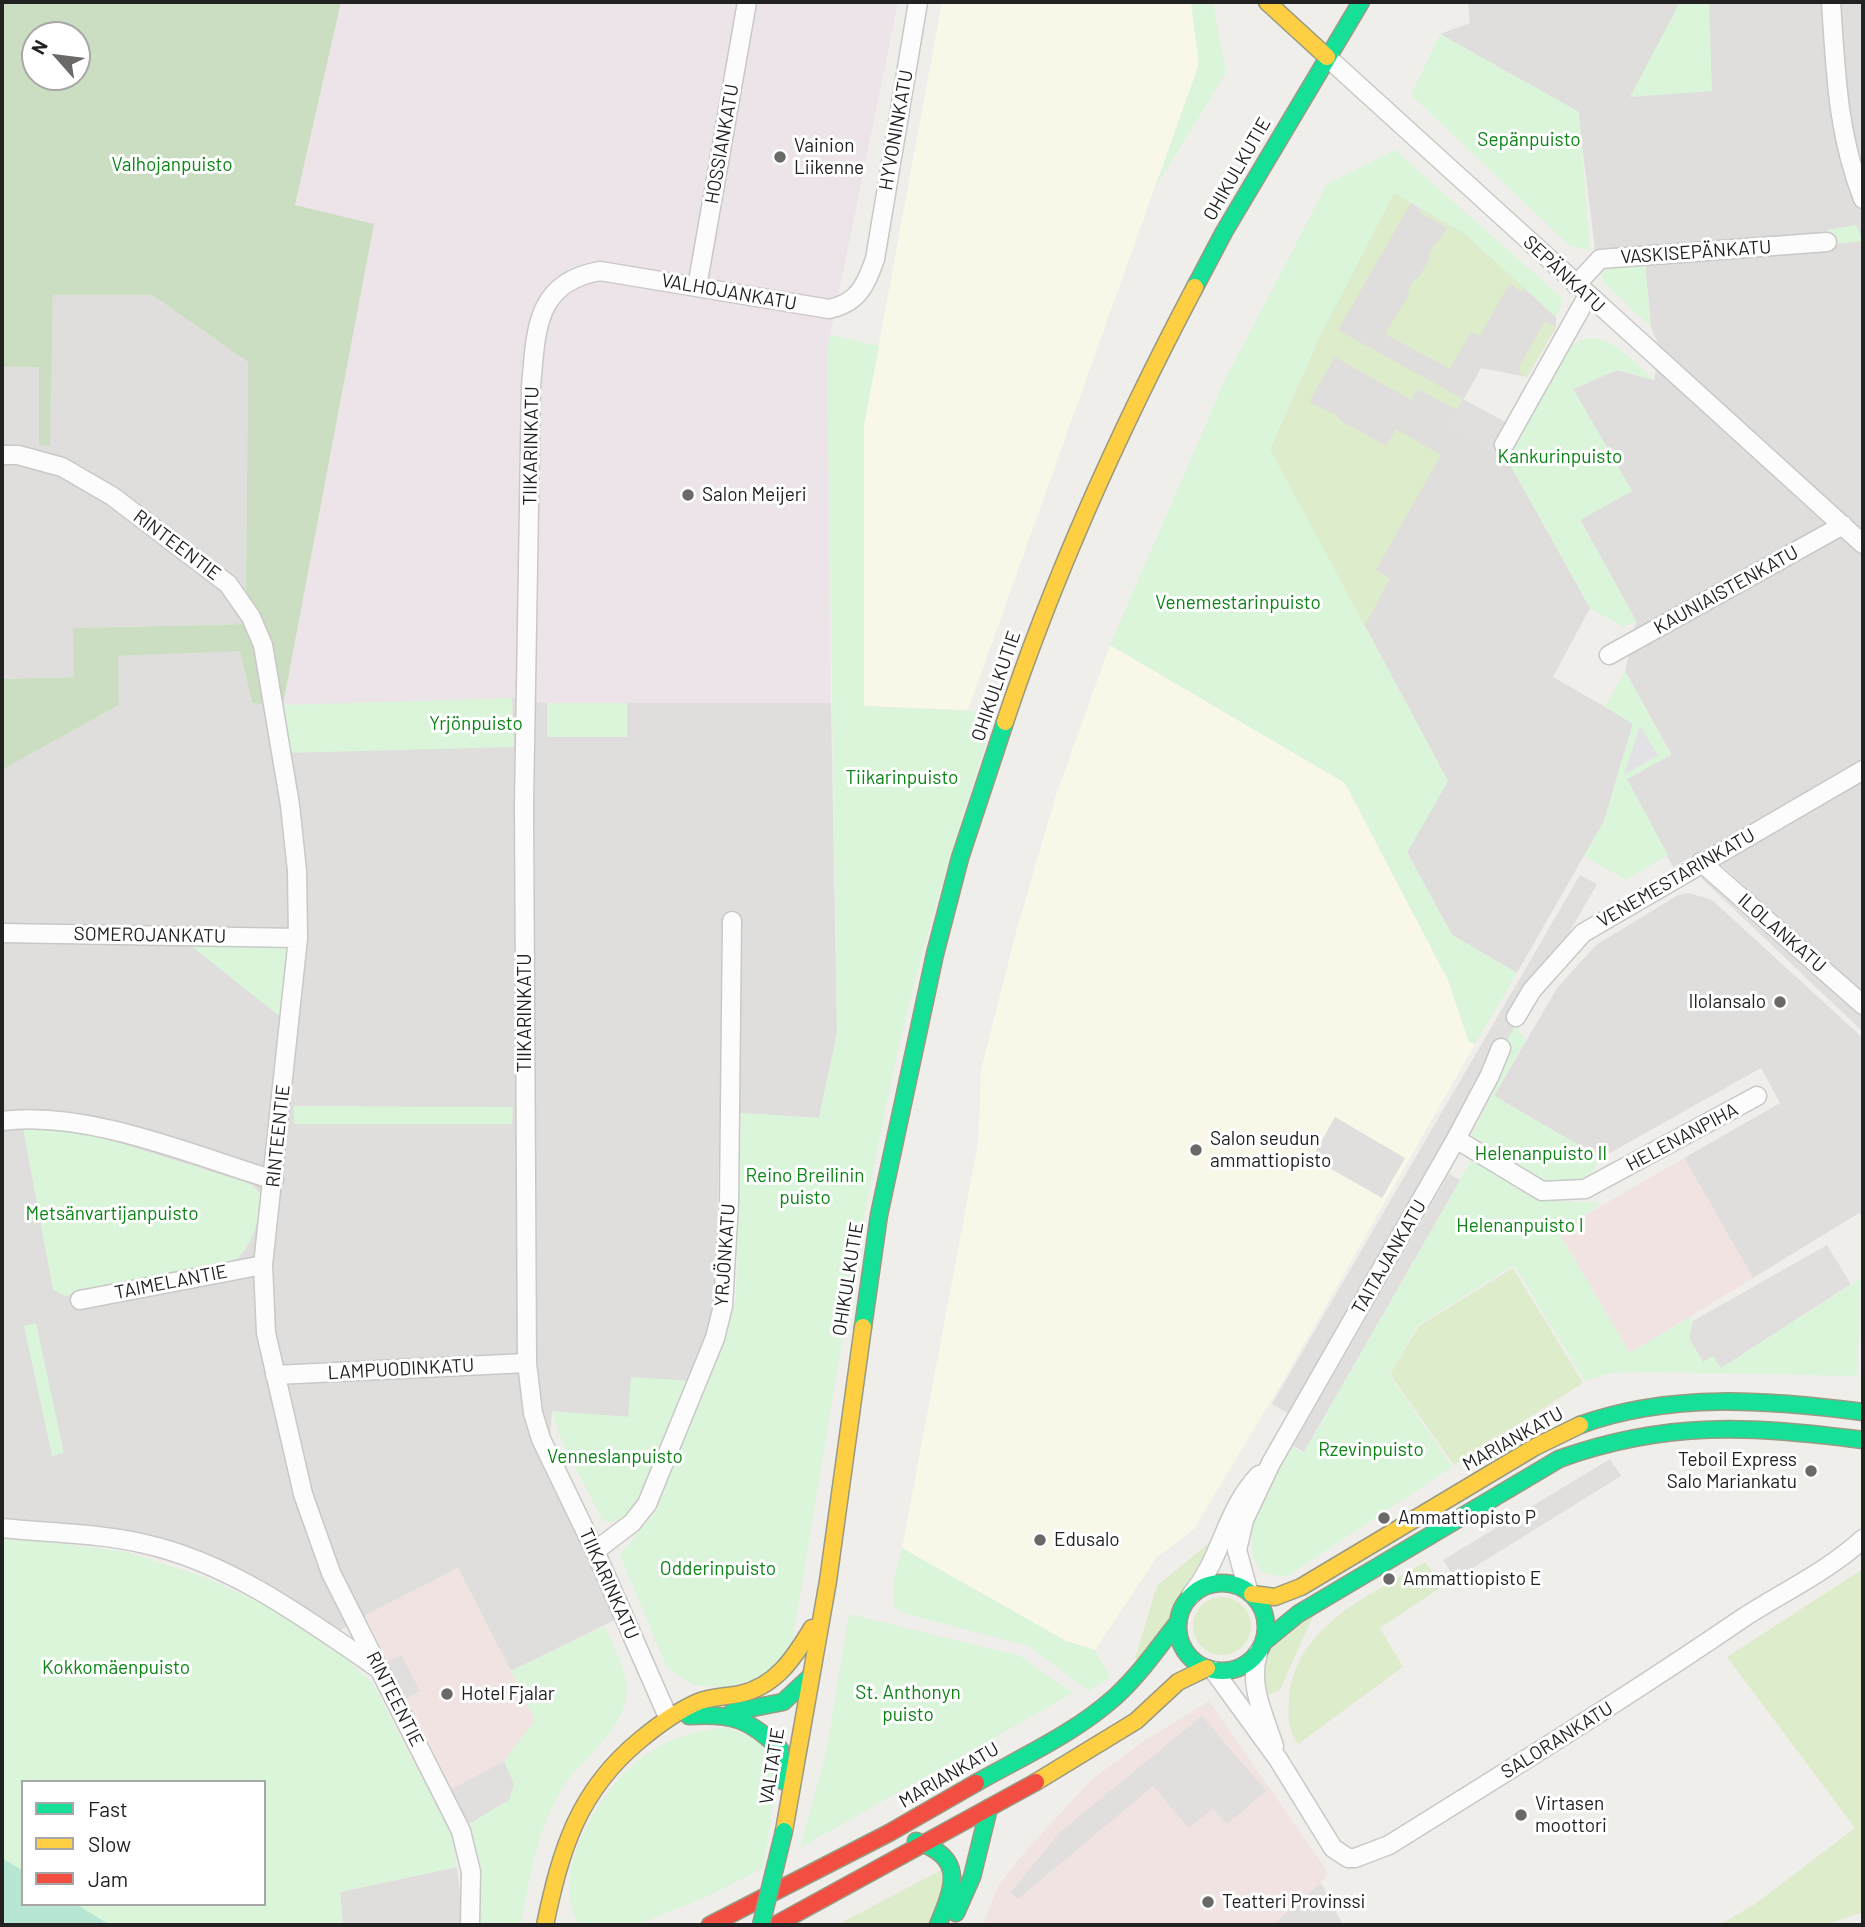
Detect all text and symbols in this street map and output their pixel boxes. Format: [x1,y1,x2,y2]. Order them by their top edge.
north arrow [21,21,91,91]
text: N [26,36,52,58]
street label: HYVONINKATU [874,68,918,192]
street label: HOSSIANKATU [700,82,744,206]
street label: OHIKULKUTIE [1198,113,1276,225]
park label: Sepänpuisto [1477,129,1581,151]
place label: Vainion Liikenne [794,135,864,179]
marker: Vainion Liikenne [772,149,788,165]
park label: Valhojanpuisto [111,154,233,176]
street label: SEPÄNKATU [1518,230,1610,318]
street label: VASKISEPÄNKATU [1620,235,1772,269]
street label: VALHOJANKATU [660,269,798,315]
street label: TIIKARINKATU [519,386,543,506]
park label: Kankurinpuisto [1498,446,1622,468]
place label: Salon Meijeri [702,484,807,506]
marker: Salon Meijeri [680,487,696,503]
street label: RINTEENTIE [129,505,225,585]
street label: KAUNIAISTENKATU [1650,541,1802,639]
park label: Venemestarinpuisto [1155,592,1321,614]
street label: OHIKULKUTIE [966,628,1026,744]
park label: Yrjönpuisto [429,713,523,735]
park label: Tiikarinpuisto [846,767,958,789]
street label: VENEMESTARINKATU [1593,824,1759,932]
street label: ILOLANKATU [1733,889,1831,977]
street label: SOMEROJANKATU [74,922,226,948]
street label: TIIKARINKATU [514,953,536,1073]
place label: Ilolansalo [1688,991,1766,1013]
marker: Ilolansalo [1772,994,1788,1010]
street label: RINTEENTIE [261,1083,295,1189]
street label: HELENANPIHA [1622,1098,1742,1176]
place label: Salon seudun ammattiopisto [1210,1128,1331,1172]
marker: Salon seudun ammattiopisto [1188,1142,1204,1158]
park label: Helenanpuisto II [1475,1143,1607,1165]
park label: Reino Breilinin puisto [745,1165,865,1209]
street label: TAITAJANKATU [1347,1196,1431,1318]
park label: Metsänvartijanpuisto [25,1203,199,1225]
street label: YRJÖNKATU [710,1203,740,1307]
park label: Helenanpuisto I [1456,1215,1584,1237]
street label: OHIKULKUTIE [828,1220,868,1338]
street label: TAIMELANTIE [113,1260,229,1304]
street label: LAMPUODINKATU [327,1354,475,1384]
street label: MARIANKATU [1459,1402,1567,1476]
park label: Rzevinpuisto [1318,1439,1424,1461]
park label: Venneslanpuisto [547,1446,683,1468]
place label: Teboil Express Salo Mariankatu [1667,1449,1797,1493]
marker: Teboil Express Salo Mariankatu [1803,1463,1819,1479]
place label: Ammattiopisto P [1398,1507,1536,1529]
marker: Ammattiopisto P [1376,1510,1392,1526]
street label: TIIKARINKATU [574,1525,644,1643]
place label: Edusalo [1054,1529,1120,1551]
marker: Edusalo [1032,1532,1048,1548]
park label: Odderinpuisto [660,1558,776,1580]
place label: Ammattiopisto E [1403,1568,1541,1590]
marker: Ammattiopisto E [1381,1571,1397,1587]
street label: RINTEENTIE [361,1648,429,1750]
park label: Kokkomäenpuisto [42,1657,190,1679]
park label: St. Anthonyn puisto [855,1682,961,1726]
place label: Hotel Fjalar [461,1683,555,1705]
marker: Hotel Fjalar [439,1686,455,1702]
street label: SALORANKATU [1497,1697,1617,1783]
street label: VALTATIE [755,1726,789,1806]
street label: MARIANKATU [895,1737,1003,1813]
legend [21,1780,266,1906]
place label: Virtasen moottori [1535,1793,1607,1837]
text: Fast [88,1796,128,1821]
marker: Virtasen moottori [1513,1807,1529,1823]
text: Slow [88,1831,131,1856]
text: Jam [88,1866,128,1891]
place label: Teatteri Provinssi [1222,1891,1365,1913]
marker: Teatteri Provinssi [1200,1894,1216,1910]

